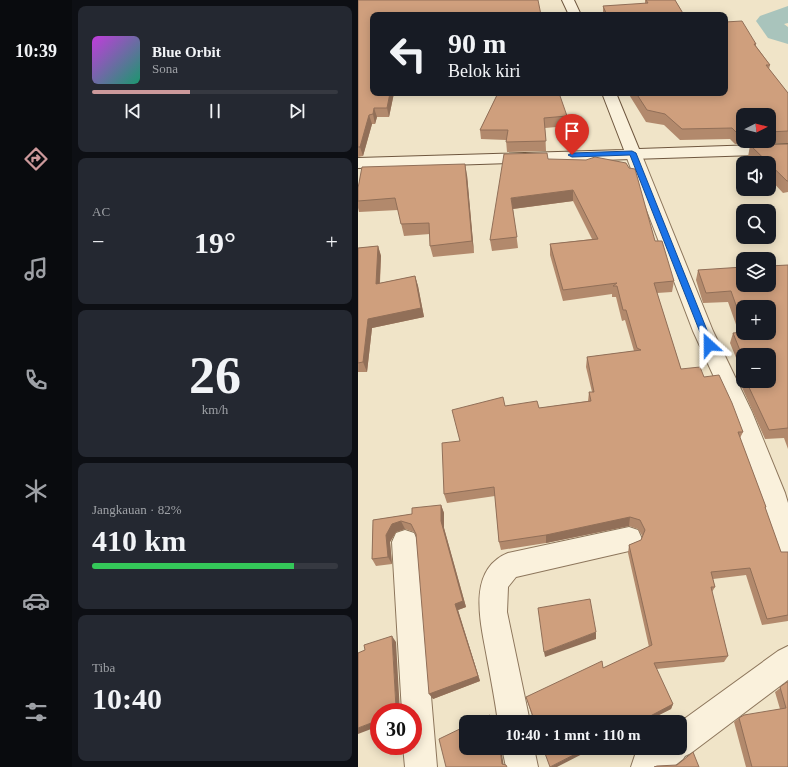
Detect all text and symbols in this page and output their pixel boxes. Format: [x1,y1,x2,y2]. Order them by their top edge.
icon: left [382,28,434,80]
text: 90 m [448,28,506,59]
text: 10:39 [15,41,57,61]
text: Blue Orbit [152,44,221,60]
text: Sona [152,61,178,76]
text: Belok kiri [448,61,521,81]
icon: previous [122,100,144,122]
icon: pause [204,100,226,122]
icon: next [286,100,308,122]
north arrow [736,108,776,148]
map controls [736,108,776,388]
pin [555,114,589,155]
icon: arrive [561,120,583,142]
icon: directions [22,145,50,173]
button: sound [736,156,776,196]
text: AC [92,204,110,219]
button: search [736,204,776,244]
text: 19° [194,226,236,259]
text: − [92,229,104,254]
text: + [326,229,338,254]
button: layers [736,252,776,292]
icon: music [22,255,50,283]
button: + [736,300,776,340]
position arrow [688,324,730,366]
text: 26 [189,347,241,404]
button: − [736,348,776,388]
icon: phone [22,366,50,394]
text: km/h [202,402,228,417]
icon: climate [22,477,50,505]
text: Jangkauan · 82% [92,502,182,517]
text: 410 km [92,524,186,557]
icon: car [22,587,50,615]
text: Tiba [92,660,115,675]
text: 10:40 [92,682,162,715]
icon: filters [22,698,50,726]
speed limit sign: 30 [370,703,422,755]
text: 10:40 · 1 mnt · 110 m [506,727,641,743]

